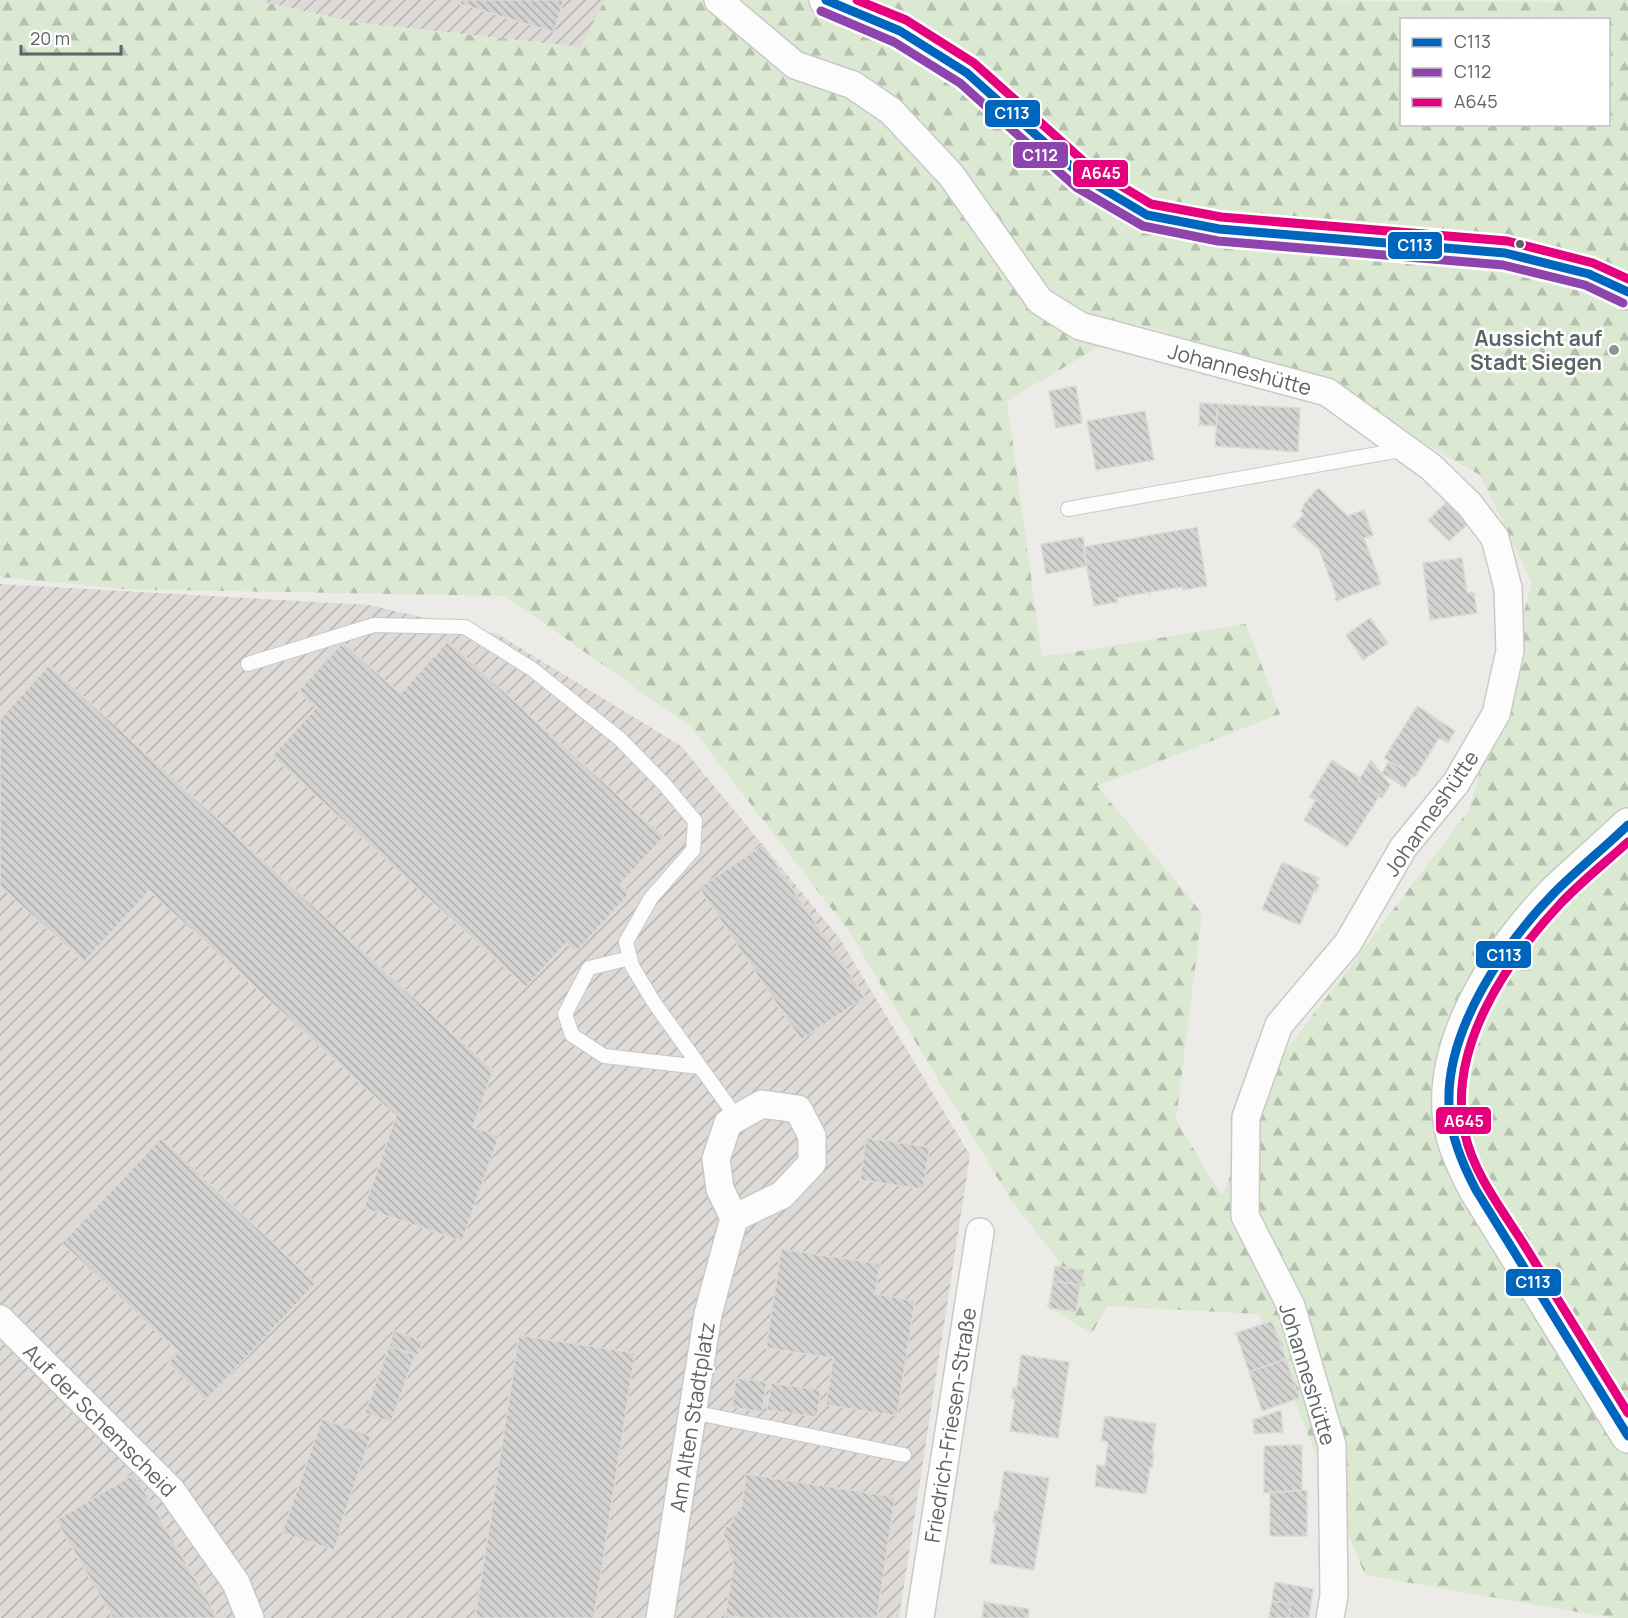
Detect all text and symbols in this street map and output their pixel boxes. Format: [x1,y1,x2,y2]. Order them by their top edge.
scale bar [21,18,122,56]
legend [1400,18,1610,126]
text: 20 m [30,26,70,50]
text: C113 [1454,29,1491,53]
text: C112 [1454,59,1491,83]
text: A645 [1454,89,1498,113]
line badge: C113 [984,99,1041,128]
text: C113 [994,102,1030,124]
line badge: C112 [1012,141,1069,169]
text: C112 [1022,144,1058,166]
line badge: A645 [1072,159,1129,188]
text: A645 [1081,162,1121,184]
line badge: C113 [1387,231,1443,260]
text: C113 [1397,234,1433,256]
unlabelled marker [1514,238,1526,250]
place label: Aussicht auf Stadt Siegen [1470,324,1602,376]
street label: Johanneshütte [1165,336,1315,402]
marker: Aussicht auf Stadt Siegen [1607,343,1621,357]
street label: Johanneshütte [1377,745,1485,881]
line badge: C113 [1475,940,1532,969]
text: C113 [1486,944,1522,966]
line badge: A645 [1435,1106,1492,1135]
text: A645 [1444,1110,1484,1132]
line badge: C113 [1505,1268,1562,1297]
text: C113 [1515,1271,1551,1293]
street label: Johanneshütte [1273,1299,1343,1449]
street label: Friedrich-Friesen-Straße [918,1305,982,1545]
street label: Am Alten Stadtplatz [663,1320,721,1514]
street label: Auf der Schemscheid [17,1337,183,1503]

